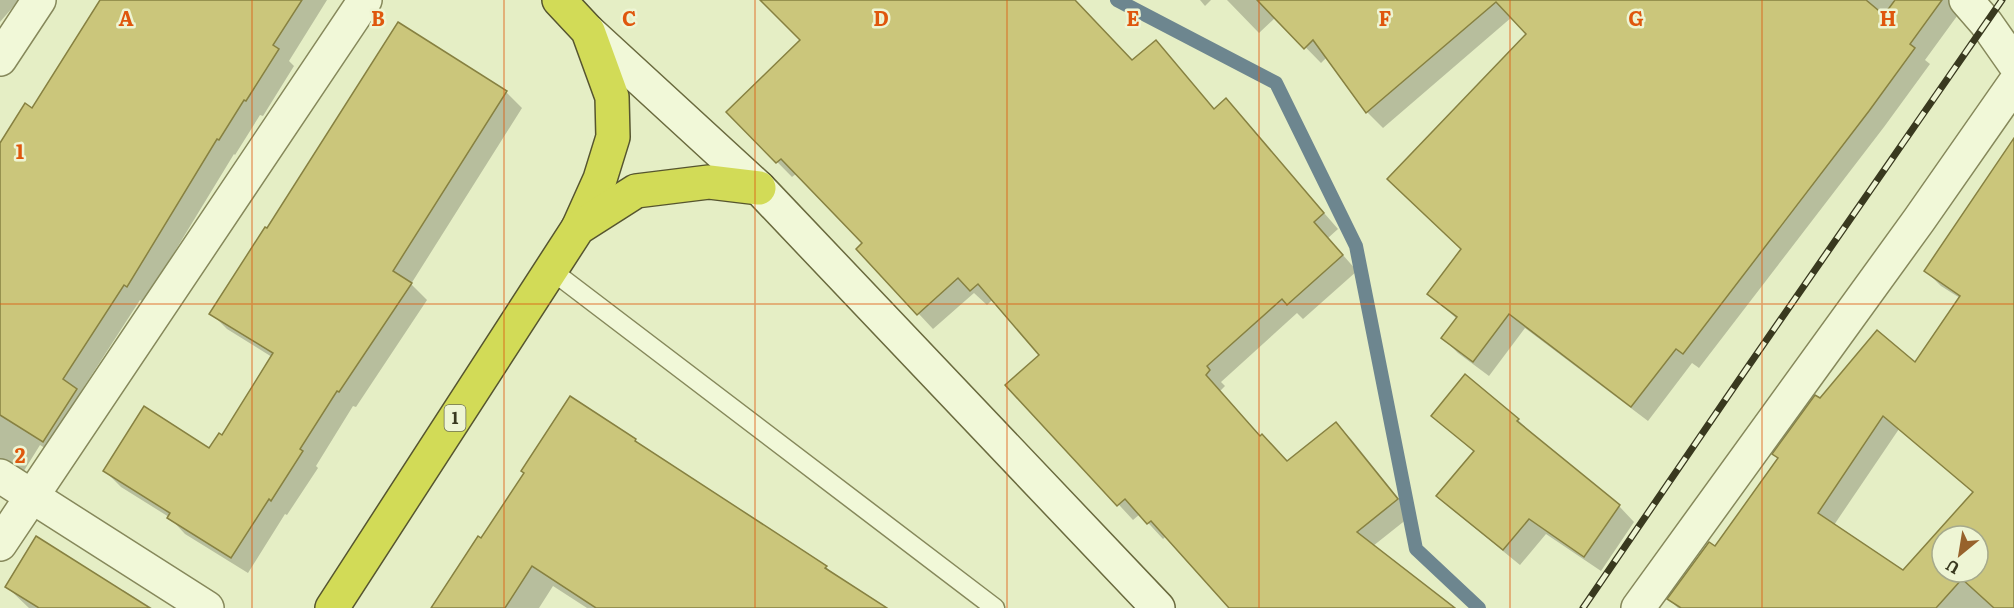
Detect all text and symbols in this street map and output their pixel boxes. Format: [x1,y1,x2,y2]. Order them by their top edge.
text: A [118,2,134,32]
text: B [371,2,385,32]
text: C [622,2,636,32]
text: D [873,2,889,32]
text: E [1126,2,1140,32]
text: F [1379,2,1392,32]
text: G [1628,2,1644,32]
text: H [1880,2,1896,32]
text: 1 [16,135,24,165]
road number: 1 [444,405,466,431]
text: 2 [15,439,26,469]
north arrow [1930,524,1990,584]
text: U [1940,554,1963,581]

